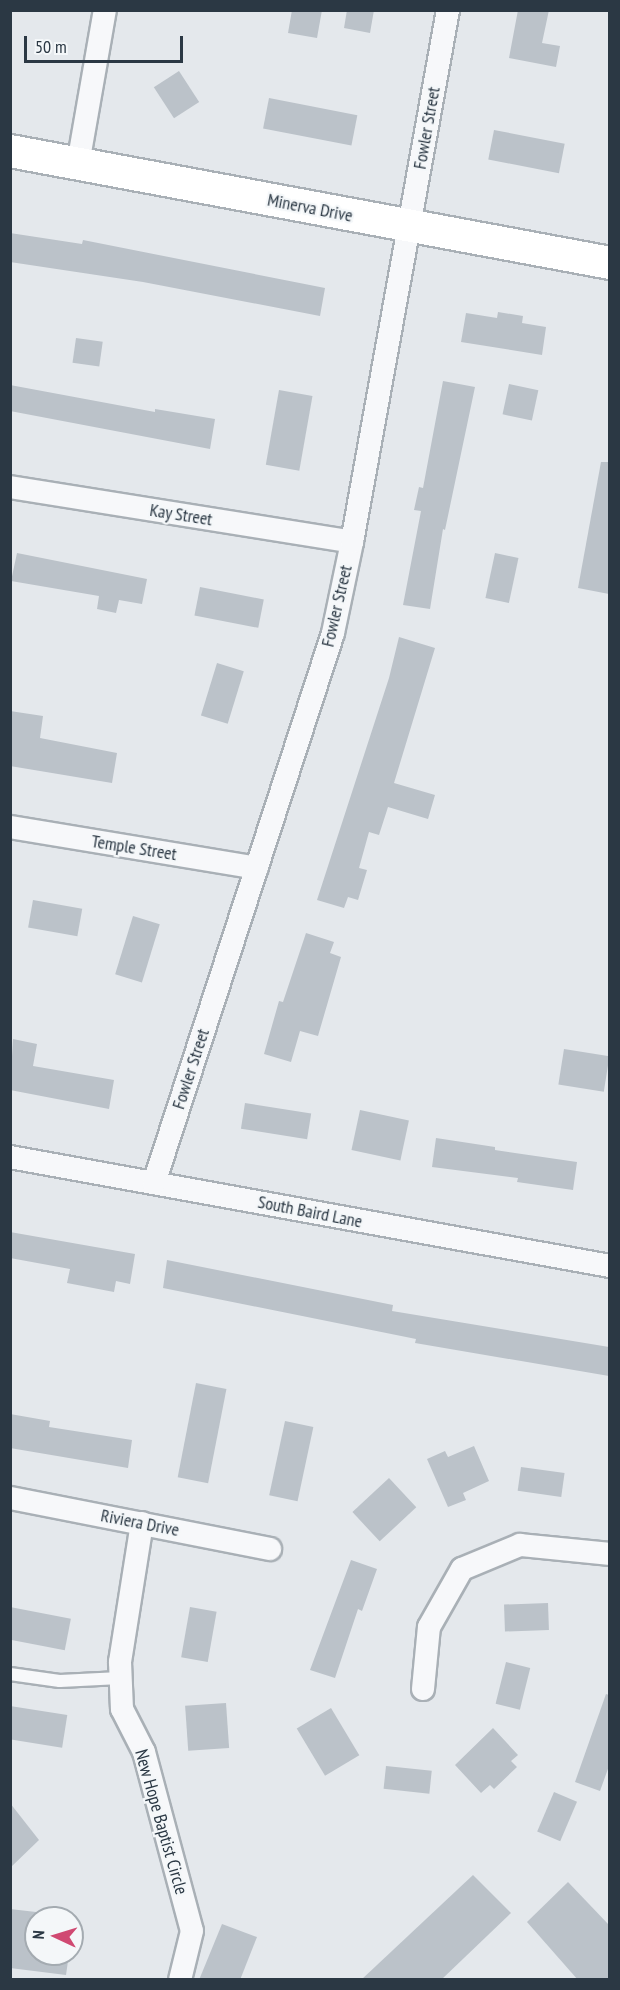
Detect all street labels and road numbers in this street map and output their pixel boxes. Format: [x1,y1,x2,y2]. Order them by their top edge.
street label: Fowler Street [409,85,445,171]
street label: Minerva Drive [266,189,354,227]
street label: Kay Street [148,499,214,531]
street label: Fowler Street [317,563,357,649]
street label: Temple Street [90,831,178,865]
street label: Fowler Street [168,1026,214,1112]
street label: South Baird Lane [256,1191,364,1233]
street label: Riviera Drive [99,1505,181,1541]
street label: New Hope Baptist Circle [130,1747,192,1897]

